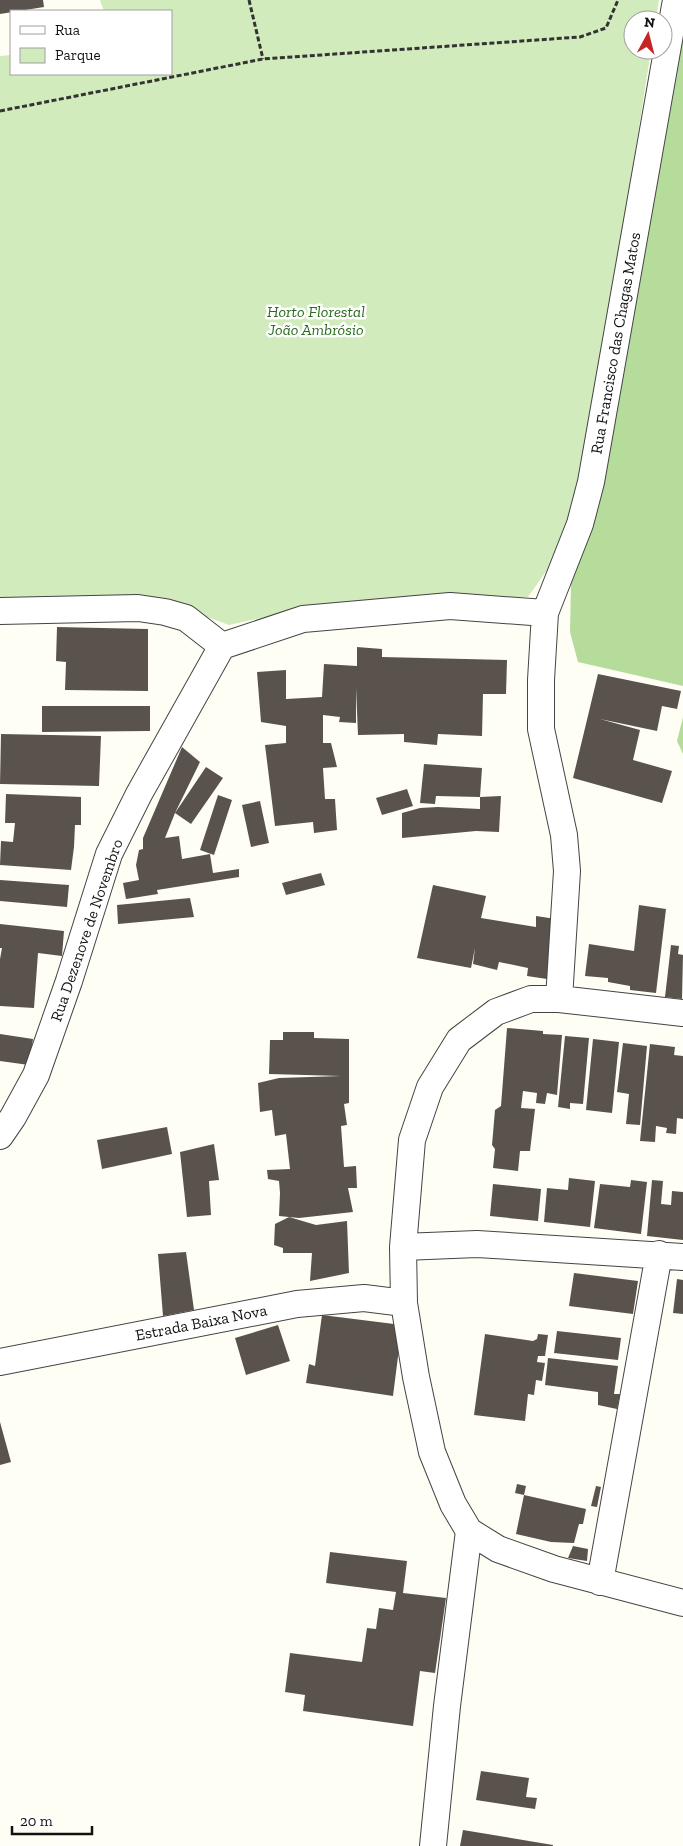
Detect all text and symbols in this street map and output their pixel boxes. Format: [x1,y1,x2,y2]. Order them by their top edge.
legend [10,10,172,75]
north arrow [623,10,673,60]
text: N [643,14,656,32]
text: Rua [55,21,80,39]
text: Parque [55,46,101,64]
street label: Rua Francisco das Chagas Matos [587,231,644,456]
park label: Horto Florestal João Ambrósio [267,302,365,339]
street label: Rua Dezenove de Novembro [46,836,127,1024]
street label: Estrada Baixa Nova [134,1300,269,1345]
scale bar [12,1804,92,1836]
text: 20 m [20,1812,53,1830]

